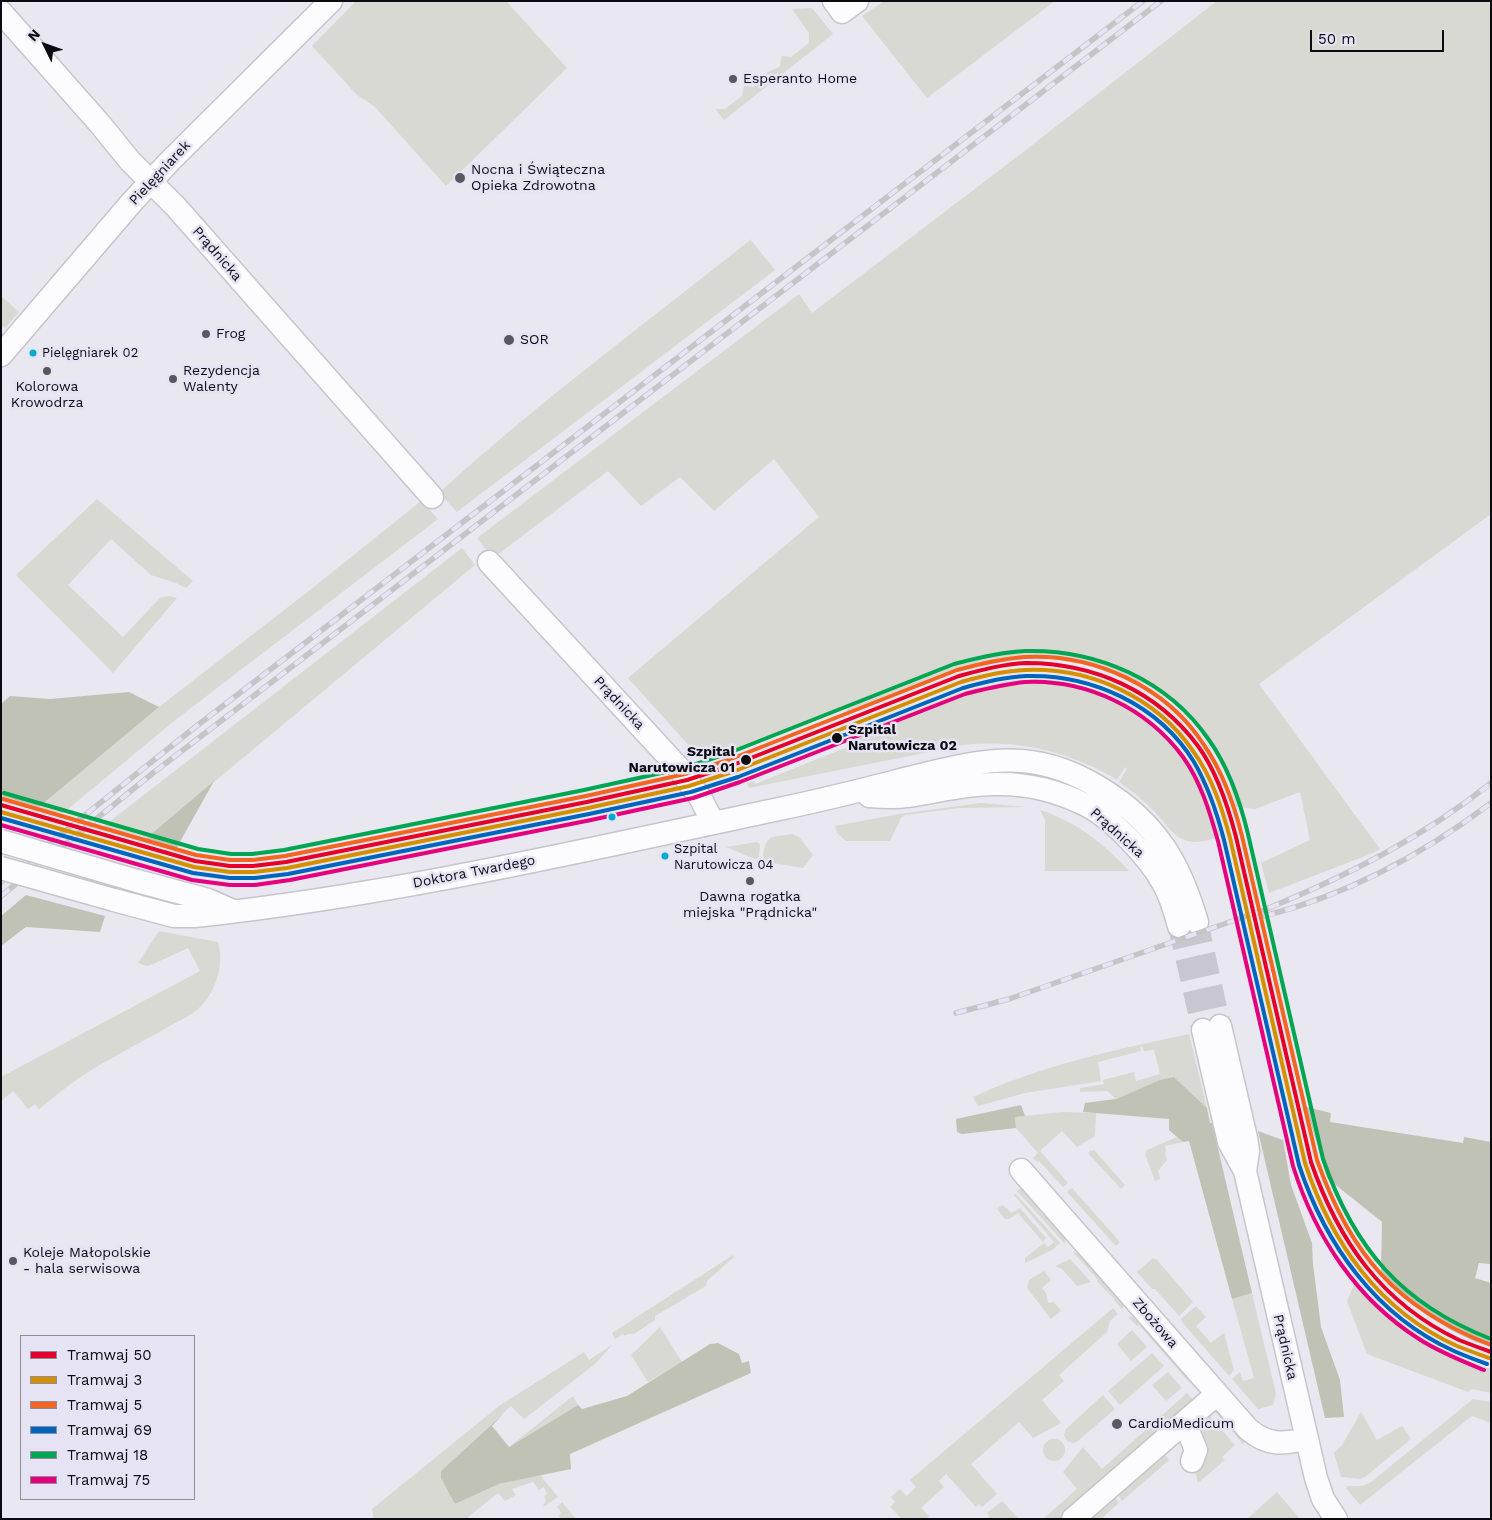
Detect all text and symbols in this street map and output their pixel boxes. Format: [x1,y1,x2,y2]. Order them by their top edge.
north arrow [20,20,70,70]
scale bar [1312,20,1446,52]
text: N [24,26,43,44]
text: 50 m [1318,30,1355,48]
place label: Esperanto Home [743,71,857,87]
marker: Esperanto Home [727,73,739,85]
street label: Pielęgniarek [126,137,194,209]
place label: Nocna i Świąteczna Opieka Zdrowotna [471,162,605,194]
marker: Nocna i Świąteczna Opieka Zdrowotna [453,171,467,185]
street label: Prądnicka [189,223,245,285]
place label: Frog [216,326,245,342]
marker: Frog [200,328,212,340]
place label: SOR [520,332,549,348]
marker: SOR [502,333,516,347]
place label: Pielęgniarek 02 [42,345,138,361]
marker: Pielęgniarek 02 [28,348,38,358]
place label: Rezydencja Walenty [183,363,260,396]
marker: Kolorowa Krowodrza [41,365,53,377]
marker: Rezydencja Walenty [167,373,179,385]
place label: Kolorowa Krowodrza [11,379,83,412]
street label: Prądnicka [590,673,648,733]
place label: Szpital Narutowicza 02 [848,722,957,754]
marker: Szpital Narutowicza 02 [830,731,844,745]
place label: Szpital Narutowicza 01 [629,744,735,776]
marker: Szpital Narutowicza 01 [739,753,753,767]
street label: Prądnicka [1087,804,1147,862]
unlabelled marker [607,812,617,822]
place label: Szpital Narutowicza 04 [674,841,774,872]
marker: Szpital Narutowicza 04 [660,851,670,861]
street label: Doktora Twardego [411,852,537,892]
marker: Dawna rogatka miejska "Prądnicka" [744,875,756,887]
place label: Dawna rogatka miejska "Prądnicka" [683,889,817,922]
place label: Koleje Małopolskie - hala serwisowa [23,1245,151,1278]
marker: Koleje Małopolskie - hala serwisowa [7,1255,19,1267]
street label: Zbożowa [1129,1295,1181,1351]
street label: Prądnicka [1269,1313,1301,1381]
legend [20,1335,195,1500]
text: Tramwaj 50 [67,1346,152,1364]
text: Tramwaj 3 [67,1371,142,1389]
text: Tramwaj 5 [67,1396,142,1414]
place label: CardioMedicum [1128,1416,1234,1432]
marker: CardioMedicum [1110,1417,1124,1431]
text: Tramwaj 69 [67,1421,152,1439]
text: Tramwaj 18 [67,1446,148,1464]
text: Tramwaj 75 [67,1471,150,1489]

